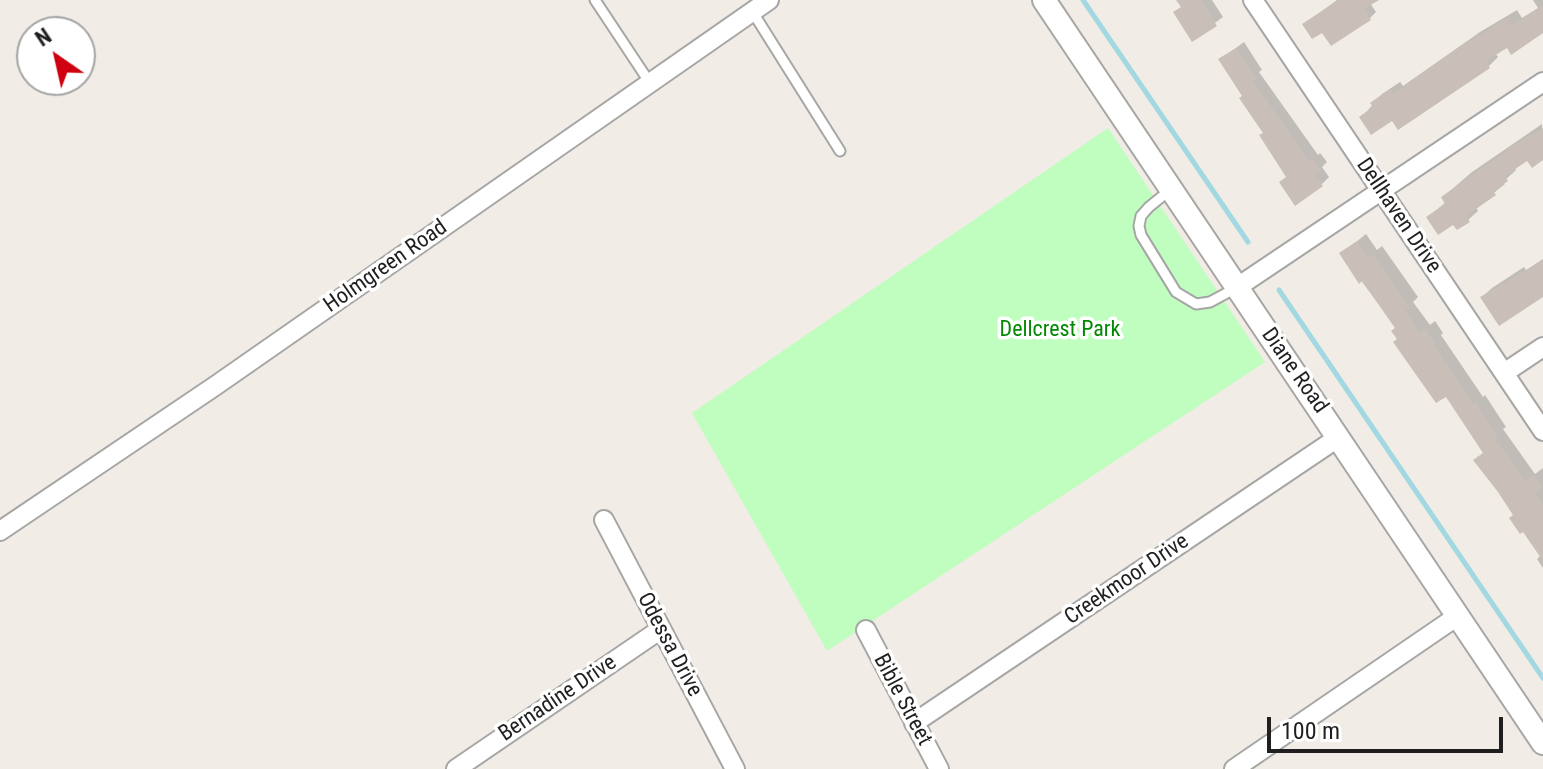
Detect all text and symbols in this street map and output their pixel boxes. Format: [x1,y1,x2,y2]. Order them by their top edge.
north arrow [16,16,96,96]
text: N [31,23,56,51]
street label: Dellhaven Drive [1350,153,1446,279]
street label: Holmgreen Road [319,215,453,319]
park label: Dellcrest Park [1000,317,1120,343]
street label: Diane Road [1255,323,1333,419]
street label: Creekmoor Drive [1060,529,1194,631]
street label: Odessa Drive [631,588,707,702]
street label: Bernadine Drive [494,650,622,748]
street label: Bible Street [867,650,937,750]
scale bar [1271,701,1507,751]
text: 100 m [1281,717,1340,745]

